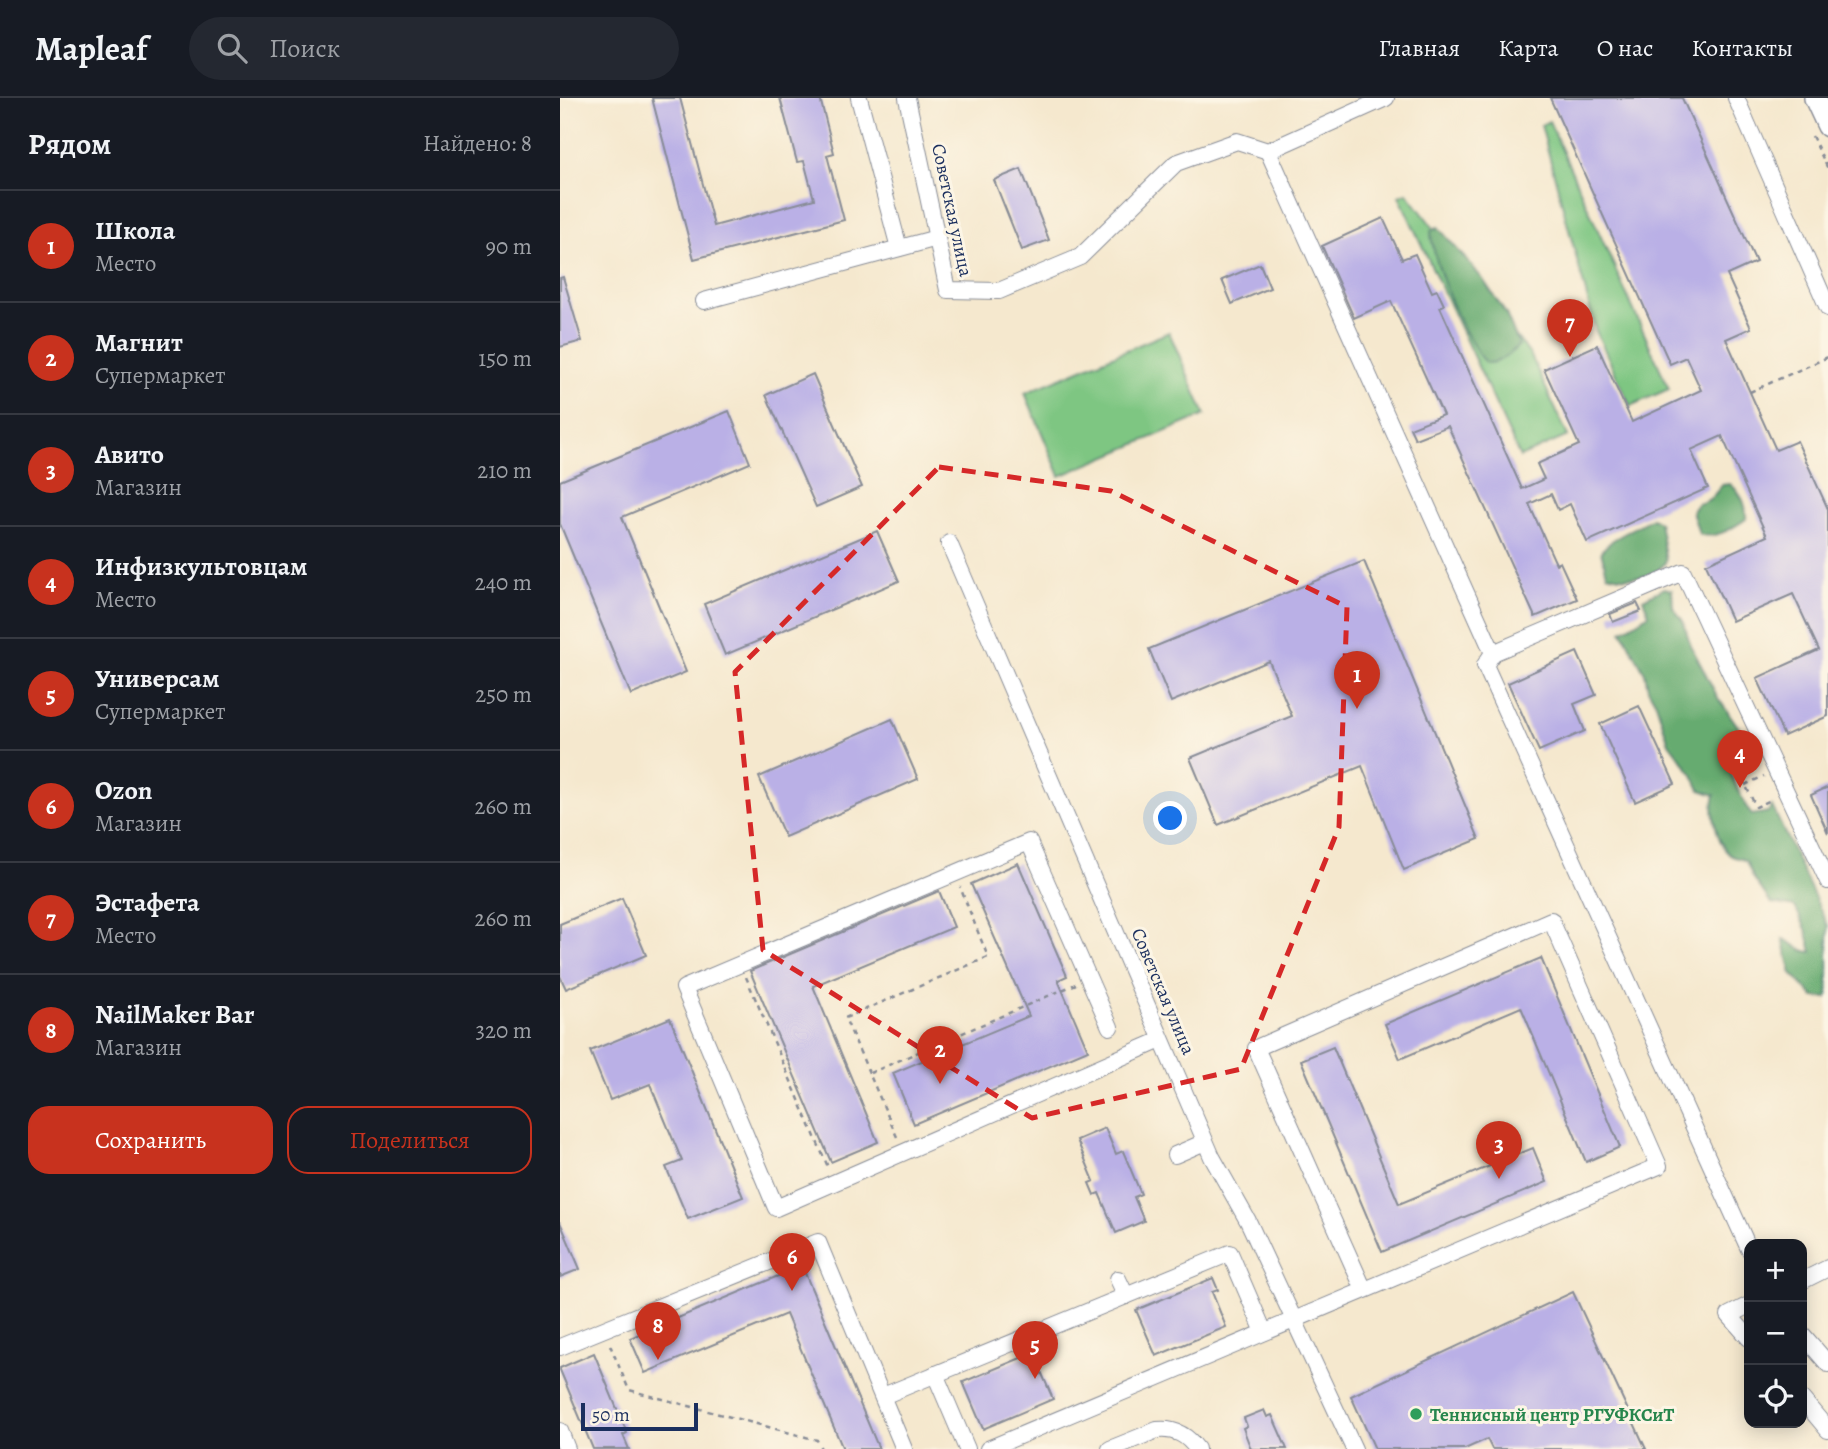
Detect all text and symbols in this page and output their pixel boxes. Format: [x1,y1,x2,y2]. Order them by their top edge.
search box [189,17,679,80]
text: Mapleaf [35,26,147,71]
icon: search [213,29,251,67]
text: Поиск [269,31,340,66]
text: Главная [1379,32,1460,64]
text: Карта [1498,32,1559,64]
text: О нас [1597,32,1653,64]
text: Контакты [1691,32,1793,64]
text: Рядом [28,124,111,164]
text: Найдено: 8 [423,128,532,159]
street label: Советская улица [925,141,979,279]
text: Школа [95,213,175,248]
text: 1 [47,231,55,262]
text: 90 m [486,231,532,262]
text: Место [95,248,156,279]
pin: 7 [1547,299,1593,357]
text: Магнит [95,325,183,360]
text: 2 [45,343,57,374]
text: 150 m [478,343,532,374]
text: Супермаркет [95,360,226,391]
text: Авито [95,437,164,472]
text: 3 [46,455,56,486]
text: 210 m [477,455,532,486]
text: Магазин [95,472,182,503]
text: Инфизкультовцам [95,549,308,584]
text: 4 [46,567,56,598]
text: 240 m [475,567,532,598]
text: Место [95,584,156,615]
pin: 1 [1334,651,1380,709]
text: Универсам [95,661,219,696]
text: 5 [46,679,56,710]
text: 250 m [475,679,532,710]
text: Супермаркет [95,696,226,727]
pin: 4 [1717,730,1763,788]
text: Ozon [95,773,153,808]
text: 6 [46,791,56,822]
text: 260 m [474,791,532,822]
your location [1153,801,1187,835]
text: Магазин [95,808,182,839]
text: Эстафета [95,885,200,920]
text: 7 [46,903,56,934]
text: 260 m [474,903,532,934]
text: Место [95,920,156,951]
street label: Советская улица [1125,924,1202,1059]
text: NailMaker Bar [95,997,254,1032]
text: 8 [45,1015,57,1046]
text: 320 m [476,1015,532,1046]
pin: 2 [917,1026,963,1084]
text: Магазин [95,1032,182,1063]
button: Сохранить [28,1106,273,1174]
button: Поделиться [287,1106,532,1174]
pin: 3 [1476,1121,1522,1179]
pin: 6 [769,1233,815,1291]
map controls [1744,1239,1807,1428]
button: + [1744,1239,1807,1302]
pin: 8 [635,1302,681,1360]
button: − [1744,1302,1807,1365]
pin: 5 [1012,1321,1058,1379]
button: locate [1744,1365,1807,1428]
scale bar [581,1400,698,1432]
text: 50 m [592,1402,630,1428]
place label: Теннисный центр РГУФКСиТ [1430,1402,1675,1428]
marker: Теннисный центр РГУФКСиТ [1408,1406,1424,1422]

